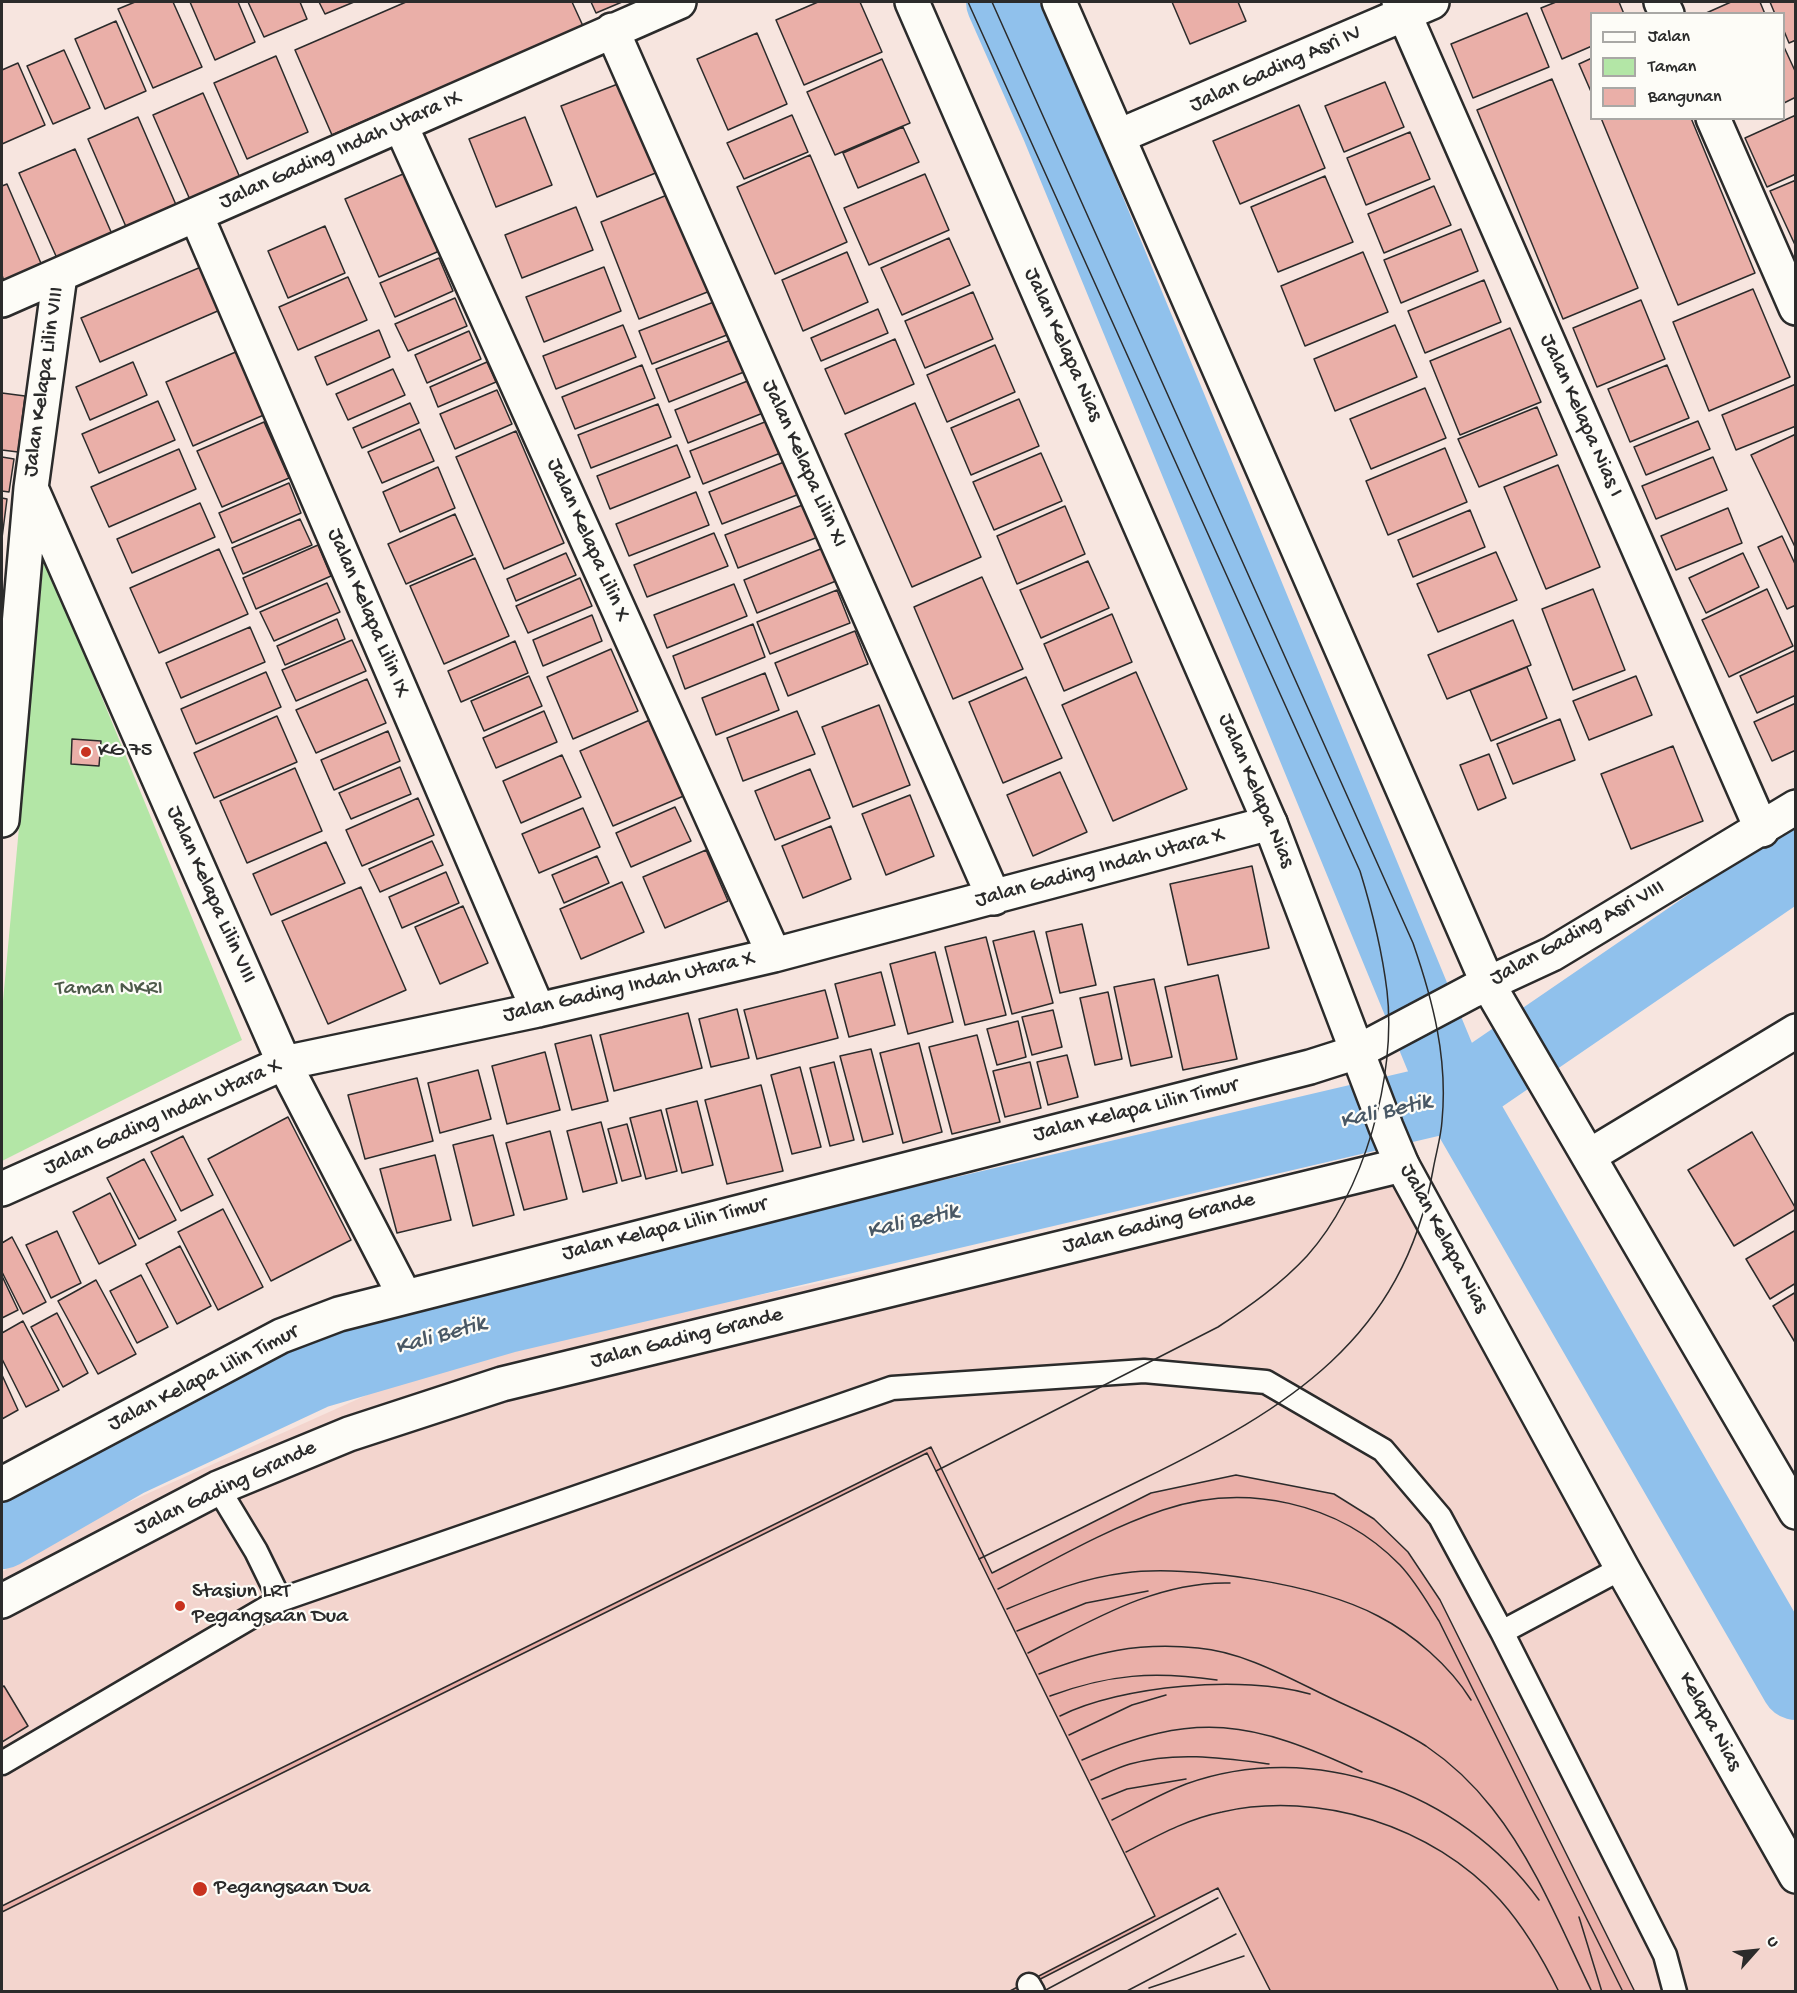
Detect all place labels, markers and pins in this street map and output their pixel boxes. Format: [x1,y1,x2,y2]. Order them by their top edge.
place label: KG 75 [98,739,152,765]
marker: KG 75 [79,745,93,759]
place label: Stasiun LRT Pegangsaan Dua [192,1580,348,1632]
marker: Stasiun LRT Pegangsaan Dua [173,1599,187,1613]
place label: Pegangsaan Dua [214,1876,370,1902]
marker: Pegangsaan Dua [191,1880,209,1898]

